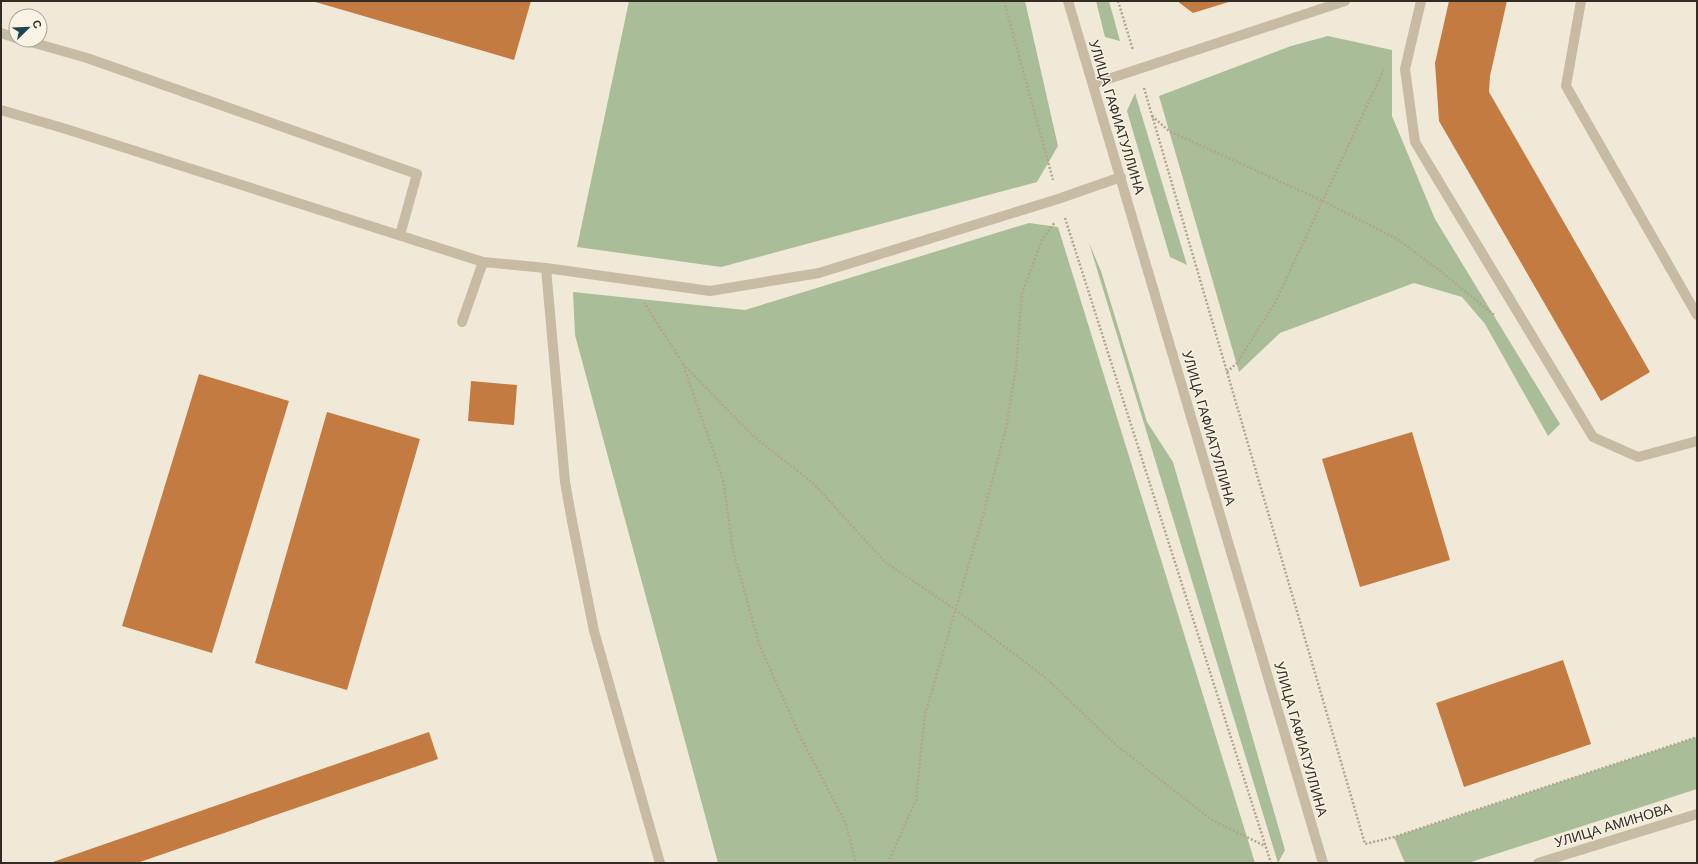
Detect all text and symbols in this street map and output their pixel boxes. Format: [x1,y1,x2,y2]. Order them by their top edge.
north arrow [8,8,48,48]
text: С [30,18,44,30]
street label: УЛИЦА ГАФИАТУЛЛИНА [1086,38,1148,197]
street label: УЛИЦА ГАФИАТУЛЛИНА [1179,349,1239,508]
street label: УЛИЦА ГАФИАТУЛЛИНА [1271,660,1331,819]
street label: УЛИЦА АМИНОВА [1553,799,1674,850]

